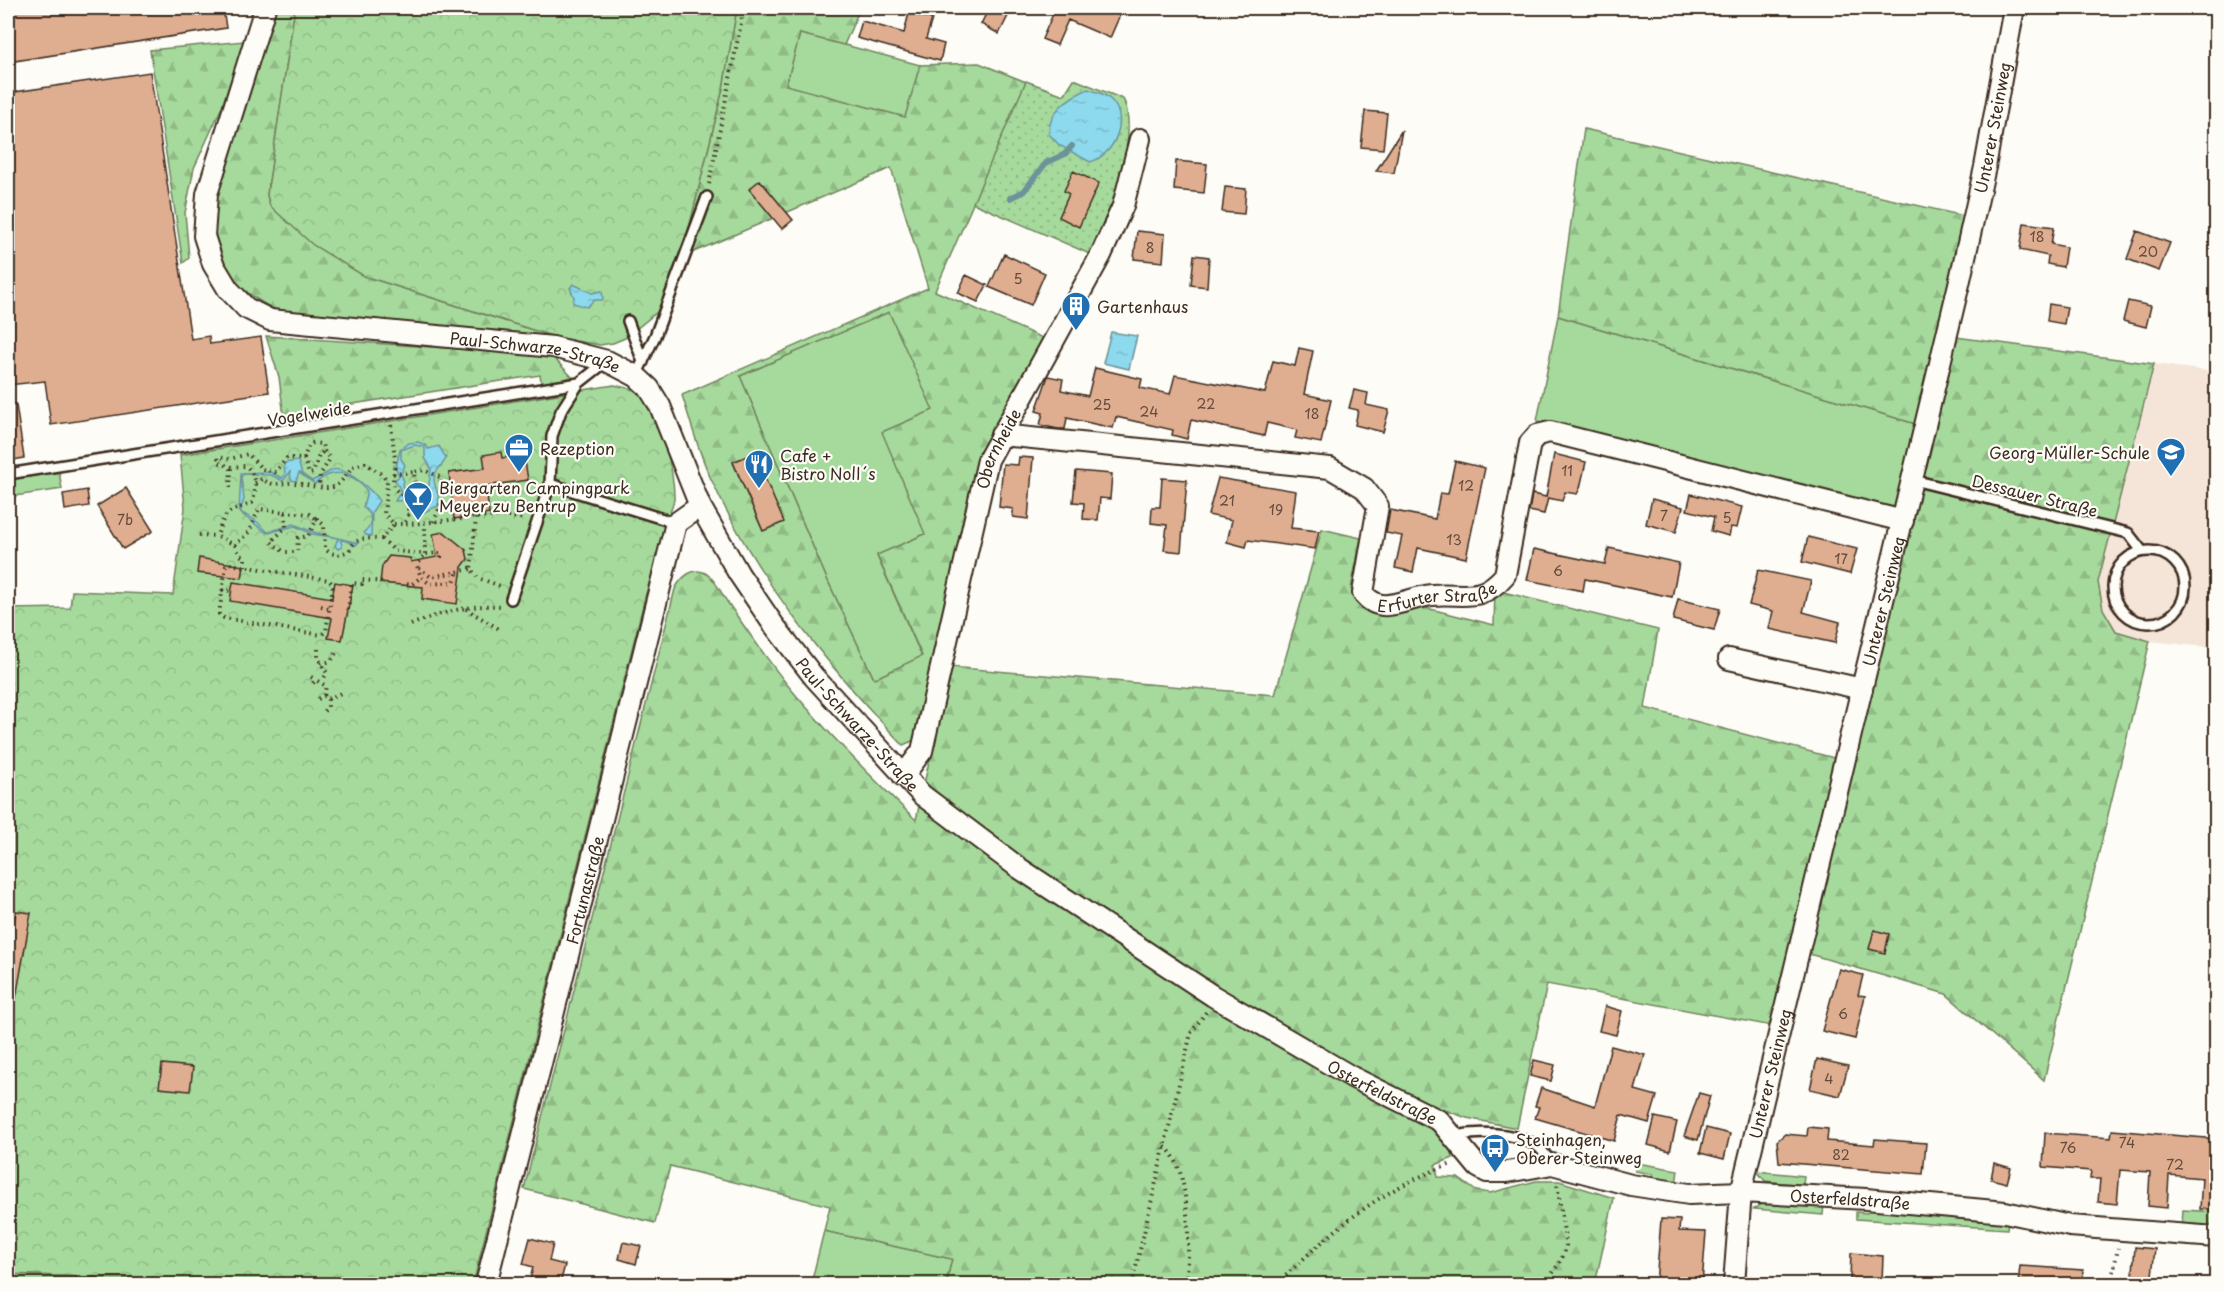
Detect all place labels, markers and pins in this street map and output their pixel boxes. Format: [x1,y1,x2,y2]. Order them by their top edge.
building icon: Gartenhaus [1060,290,1092,332]
place label: Gartenhaus [1097,294,1188,318]
office icon: Rezeption [503,432,535,474]
place label: Rezeption [540,436,615,460]
school or university icon: Georg-Müller-Schule [2155,436,2187,478]
place label: Georg-Müller-Schule [1989,440,2150,464]
place label: Cafe + Bistro Noll´s [780,443,876,485]
restaurant icon: Cafe + Bistro Noll´s [743,448,775,490]
place label: Biergarten Campingpark Meyer zu Bentrup [439,475,630,517]
bar icon: Biergarten Campingpark Meyer zu Bentrup [402,480,434,522]
place label: Steinhagen, Oberer Steinweg [1516,1127,1642,1169]
bus stop icon: Steinhagen, Oberer Steinweg [1479,1132,1511,1174]

